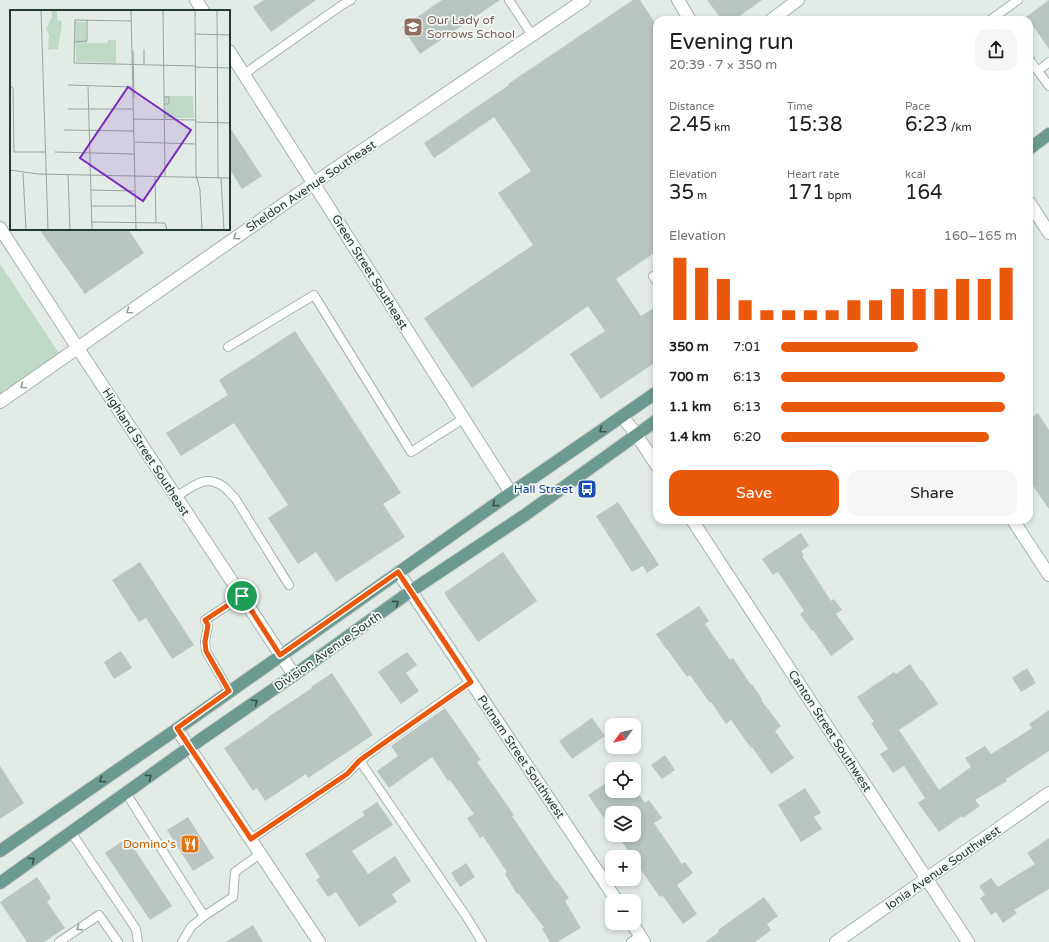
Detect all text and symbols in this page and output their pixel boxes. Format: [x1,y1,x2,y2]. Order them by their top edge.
inset map [10,10,230,230]
place label: Our Lady of Sorrows School [427,13,515,41]
school or university icon: Our Lady of Sorrows School [402,16,424,38]
text: Evening run [669,29,794,55]
button: share [975,29,1017,71]
text: 20:39 · 7 × 350 m [669,57,777,73]
text: Distance [669,100,714,113]
text: Time [787,100,813,113]
text: Pace [905,100,930,113]
text: 2.45 [669,113,711,137]
text: 15:38 [787,113,842,137]
text: 6:23 [905,113,948,137]
text: km [711,121,730,134]
text: /km [948,121,972,134]
street label: Sheldon Avenue Southeast [243,137,379,235]
text: Elevation [669,168,717,181]
text: Heart rate [787,168,839,181]
text: kcal [905,168,926,181]
text: 35 [669,181,694,205]
text: 171 [787,181,825,205]
text: 164 [905,181,943,205]
text: m [694,189,707,202]
text: bpm [825,189,852,202]
street label: Green Street Southeast [329,212,411,332]
text: Elevation [669,228,726,244]
text: 160–165 m [944,228,1017,244]
one-way arrow [233,232,240,240]
one-way arrow [126,306,133,314]
text: 350 m [669,339,709,355]
text: 7:01 [733,339,761,355]
text: 700 m [669,369,709,385]
text: 6:13 [733,369,761,385]
one-way arrow [20,381,27,388]
street label: Highland Street Southeast [99,385,193,519]
text: 1.1 km [669,399,711,415]
text: 6:13 [733,399,761,415]
one-way arrow [599,425,606,433]
text: 1.4 km [669,429,711,445]
text: 6:20 [733,429,761,445]
button: Save [669,470,839,516]
button: Share [847,470,1017,516]
bus stop icon: Hall Street [576,478,598,500]
place label: Hall Street [514,482,573,496]
one-way arrow [493,499,500,506]
pin [225,579,259,613]
icon: arrive [231,585,253,607]
one-way arrow [391,601,398,608]
street label: Division Avenue South [272,609,384,693]
street label: Canton Street Southwest [785,668,875,795]
street label: Putnam Street Southwest [474,693,568,822]
one-way arrow [251,700,258,707]
north arrow [605,718,641,754]
map controls [605,718,641,930]
button: locate [605,762,641,798]
one-way arrow [144,774,151,781]
one-way arrow [100,775,107,782]
button: layers [605,806,641,842]
street label: Ionia Avenue Southwest [883,823,1003,913]
restaurant icon: Domino's [179,833,201,855]
place label: Domino's [123,837,176,851]
button: + [605,850,641,886]
one-way arrow [27,858,34,865]
button: − [605,894,641,930]
one-way arrow [76,923,83,931]

